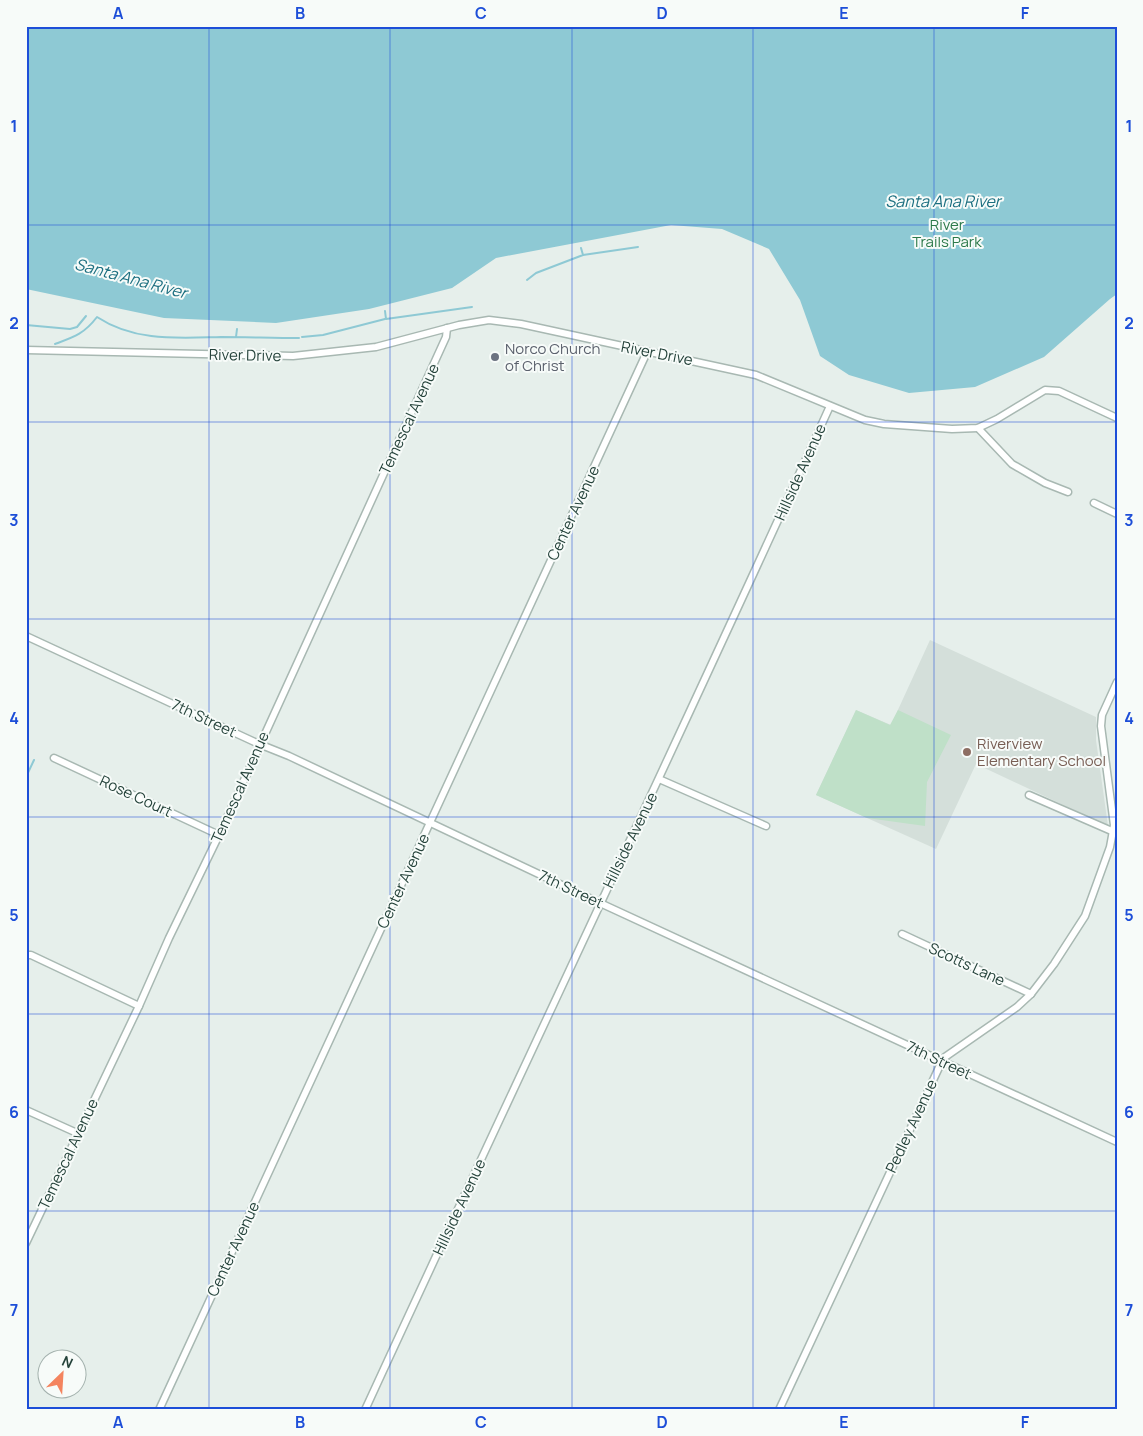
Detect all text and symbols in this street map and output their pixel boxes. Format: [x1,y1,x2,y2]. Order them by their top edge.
text: A [113,2,124,24]
text: B [295,2,305,24]
text: C [475,2,487,24]
text: D [656,2,668,24]
text: E [839,2,849,24]
text: F [1021,2,1030,24]
text: 1 [10,115,18,137]
text: 1 [1125,115,1133,137]
water label: Santa Ana River [885,190,1003,212]
park label: River Trails Park [912,214,982,252]
water label: Santa Ana River [72,252,192,304]
text: 2 [9,312,19,334]
text: 2 [1124,312,1134,334]
street label: River Drive [619,336,695,370]
place label: Norco Church of Christ [505,338,600,376]
street label: River Drive [209,344,282,366]
marker: Norco Church of Christ [489,351,501,363]
street label: Temescal Avenue [374,360,444,478]
street label: Hillside Avenue [769,420,831,524]
street label: Center Avenue [542,462,604,564]
text: 3 [9,509,19,531]
text: 3 [1124,509,1134,531]
street label: 7th Street [168,694,240,742]
text: 4 [9,707,19,729]
text: 4 [1124,707,1134,729]
street label: Temescal Avenue [206,728,274,846]
place label: Riverview Elementary School [977,733,1106,771]
marker: Riverview Elementary School [961,746,973,758]
street label: Rose Court [96,770,176,822]
street label: Hillside Avenue [598,788,662,891]
street label: Center Avenue [372,830,434,932]
street label: 7th Street [535,865,607,913]
text: 5 [9,904,19,926]
text: 5 [1124,904,1134,926]
street label: Scotts Lane [925,937,1009,991]
street label: 7th Street [903,1036,975,1084]
street label: Pedley Avenue [880,1076,942,1176]
street label: Temescal Avenue [33,1095,103,1213]
text: 6 [9,1101,19,1123]
text: 6 [1124,1101,1134,1123]
street label: Hillside Avenue [427,1155,491,1259]
street label: Center Avenue [202,1198,264,1300]
text: 7 [10,1299,18,1321]
text: 7 [1125,1299,1133,1321]
north arrow [38,1348,88,1398]
text: N [59,1351,76,1373]
text: A [113,1411,124,1433]
text: B [295,1411,305,1433]
text: C [475,1411,487,1433]
text: D [656,1411,668,1433]
text: E [839,1411,849,1433]
text: F [1021,1411,1030,1433]

